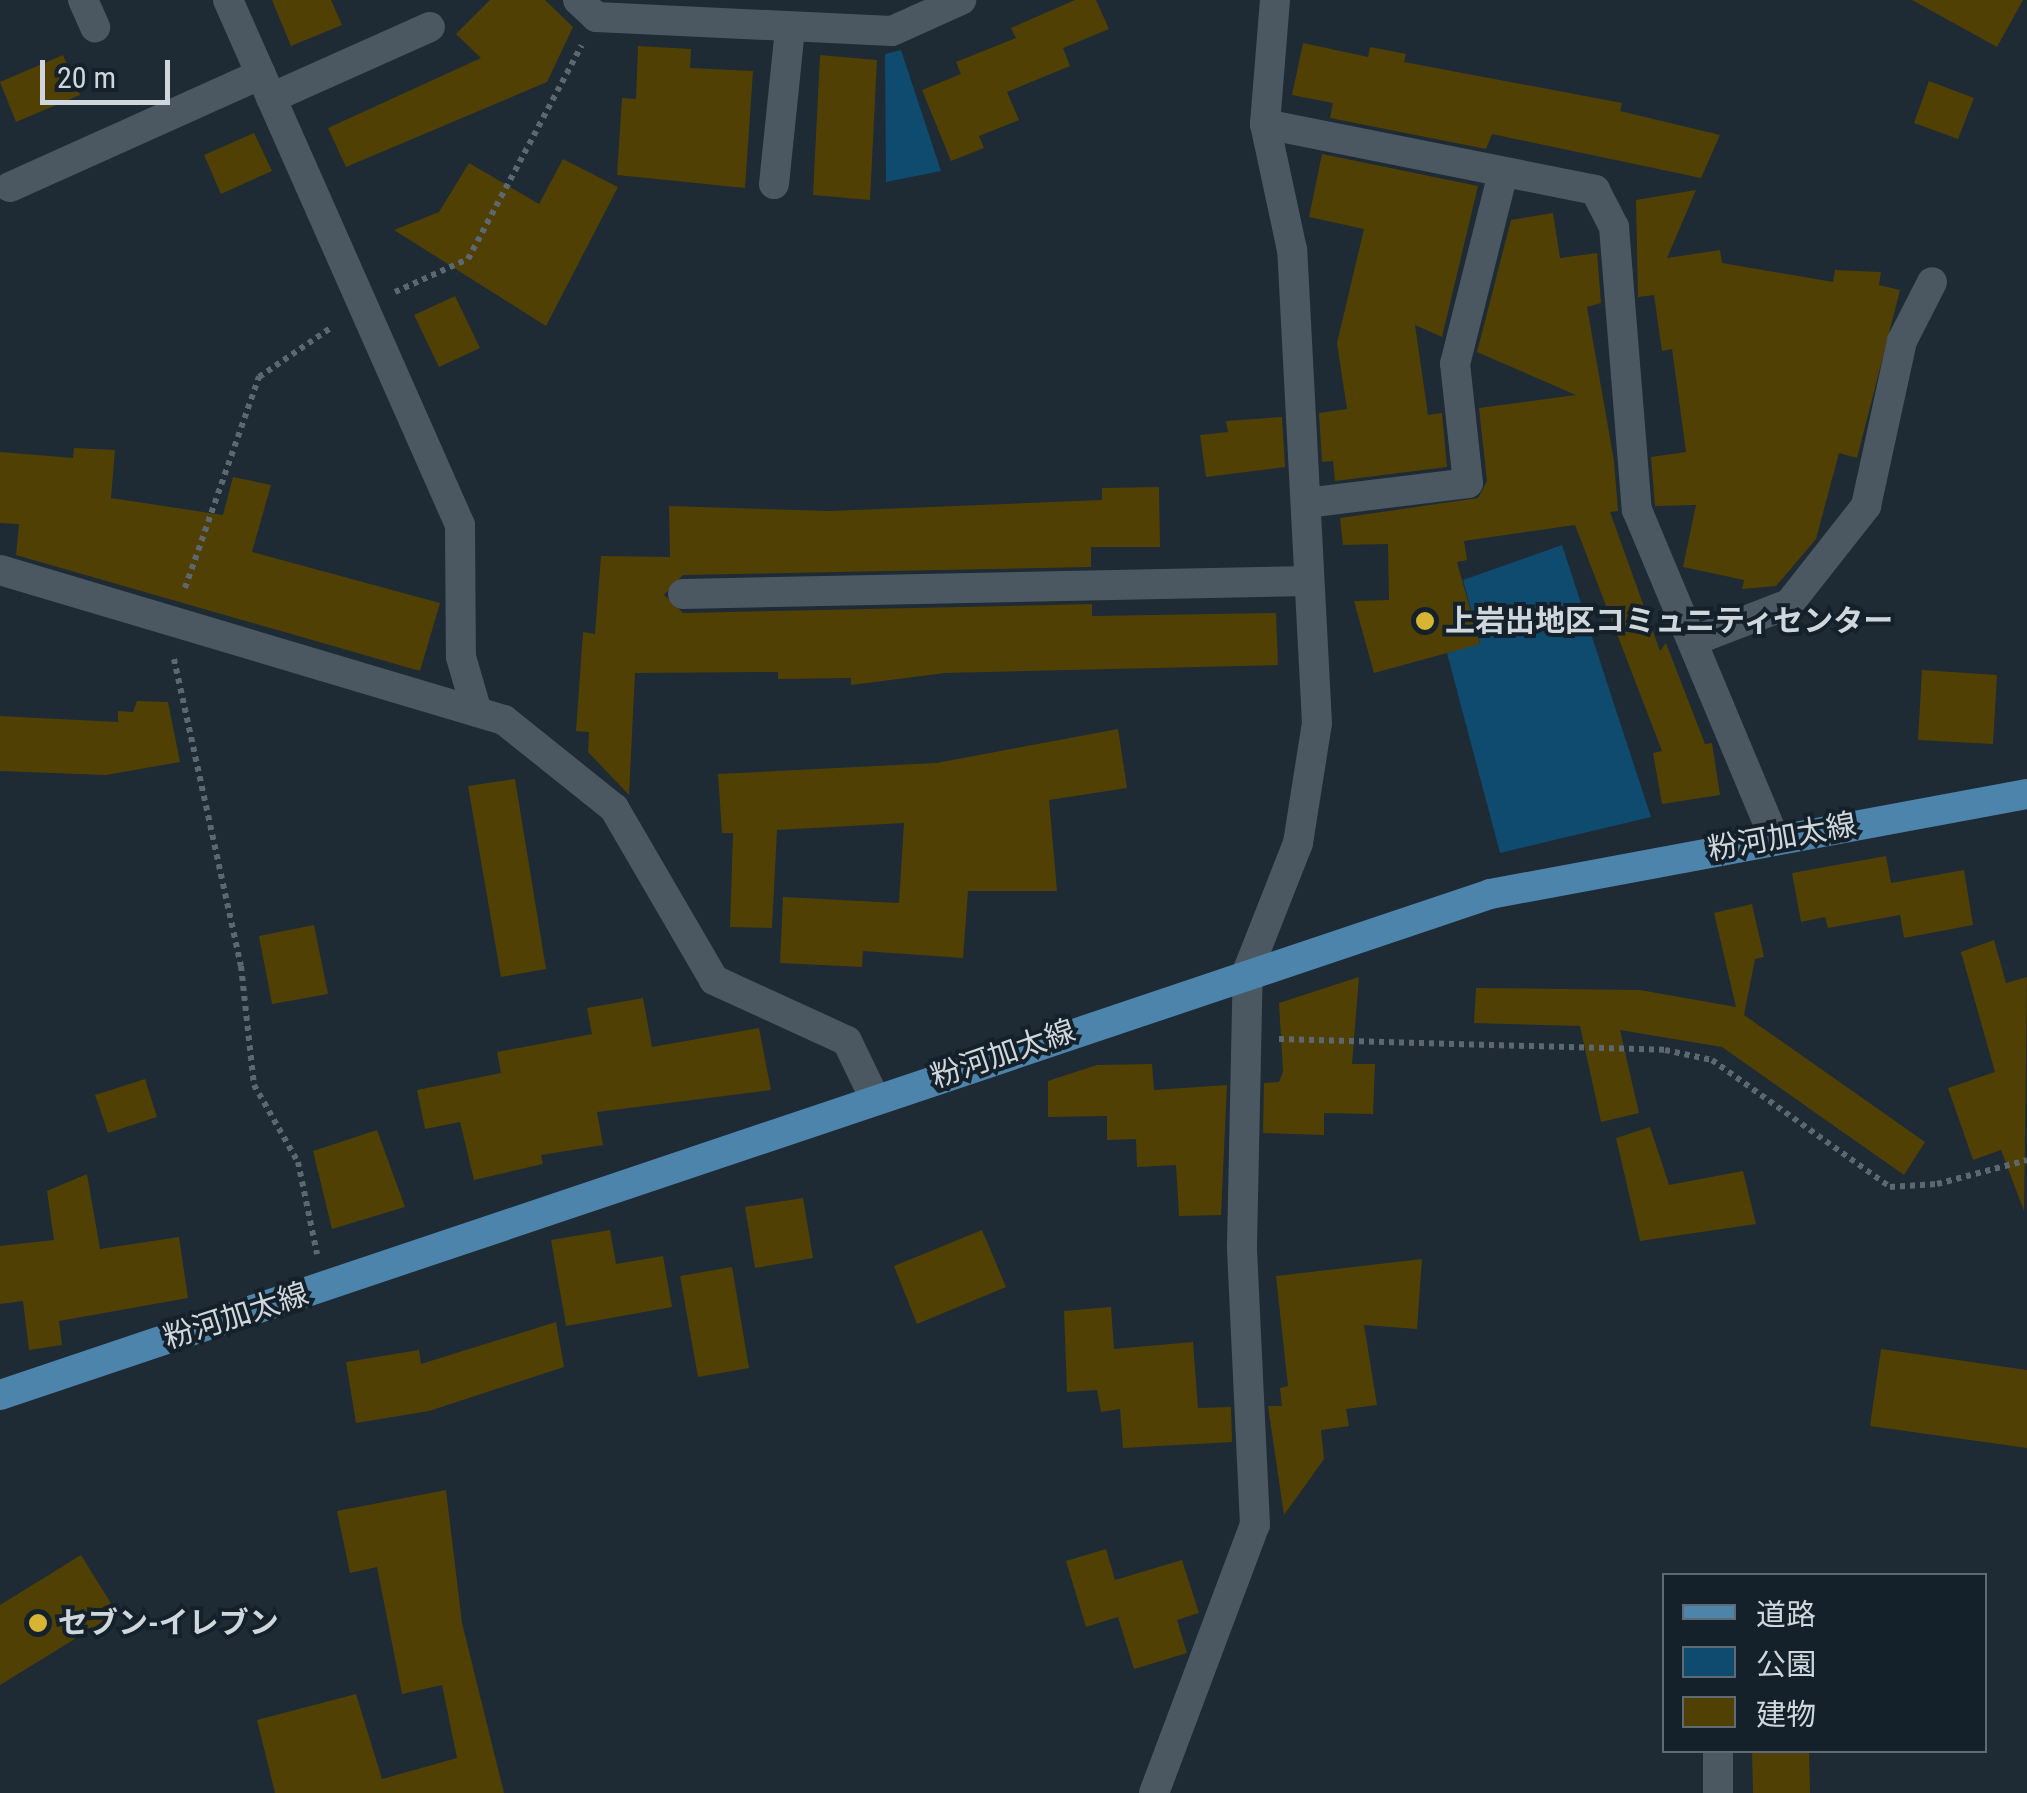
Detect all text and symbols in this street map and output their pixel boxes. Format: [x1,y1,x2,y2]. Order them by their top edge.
scale bar [45,40,175,102]
text: 20 m [57,60,116,95]
place label: 上岩出地区コミュニティセンター [1445,603,1895,639]
marker: 上岩出地区コミュニティセンター [1414,610,1436,632]
street label: 粉河加太線 [1705,806,1859,868]
street label: 粉河加太線 [926,1013,1080,1095]
street label: 粉河加太線 [159,1276,313,1356]
legend [1662,1573,1987,1753]
text: 道路 [1756,1597,1816,1632]
place label: セブン-イレブン [58,1605,279,1641]
marker: セブン-イレブン [27,1612,49,1634]
text: 公園 [1756,1647,1816,1682]
text: 建物 [1756,1697,1816,1732]

